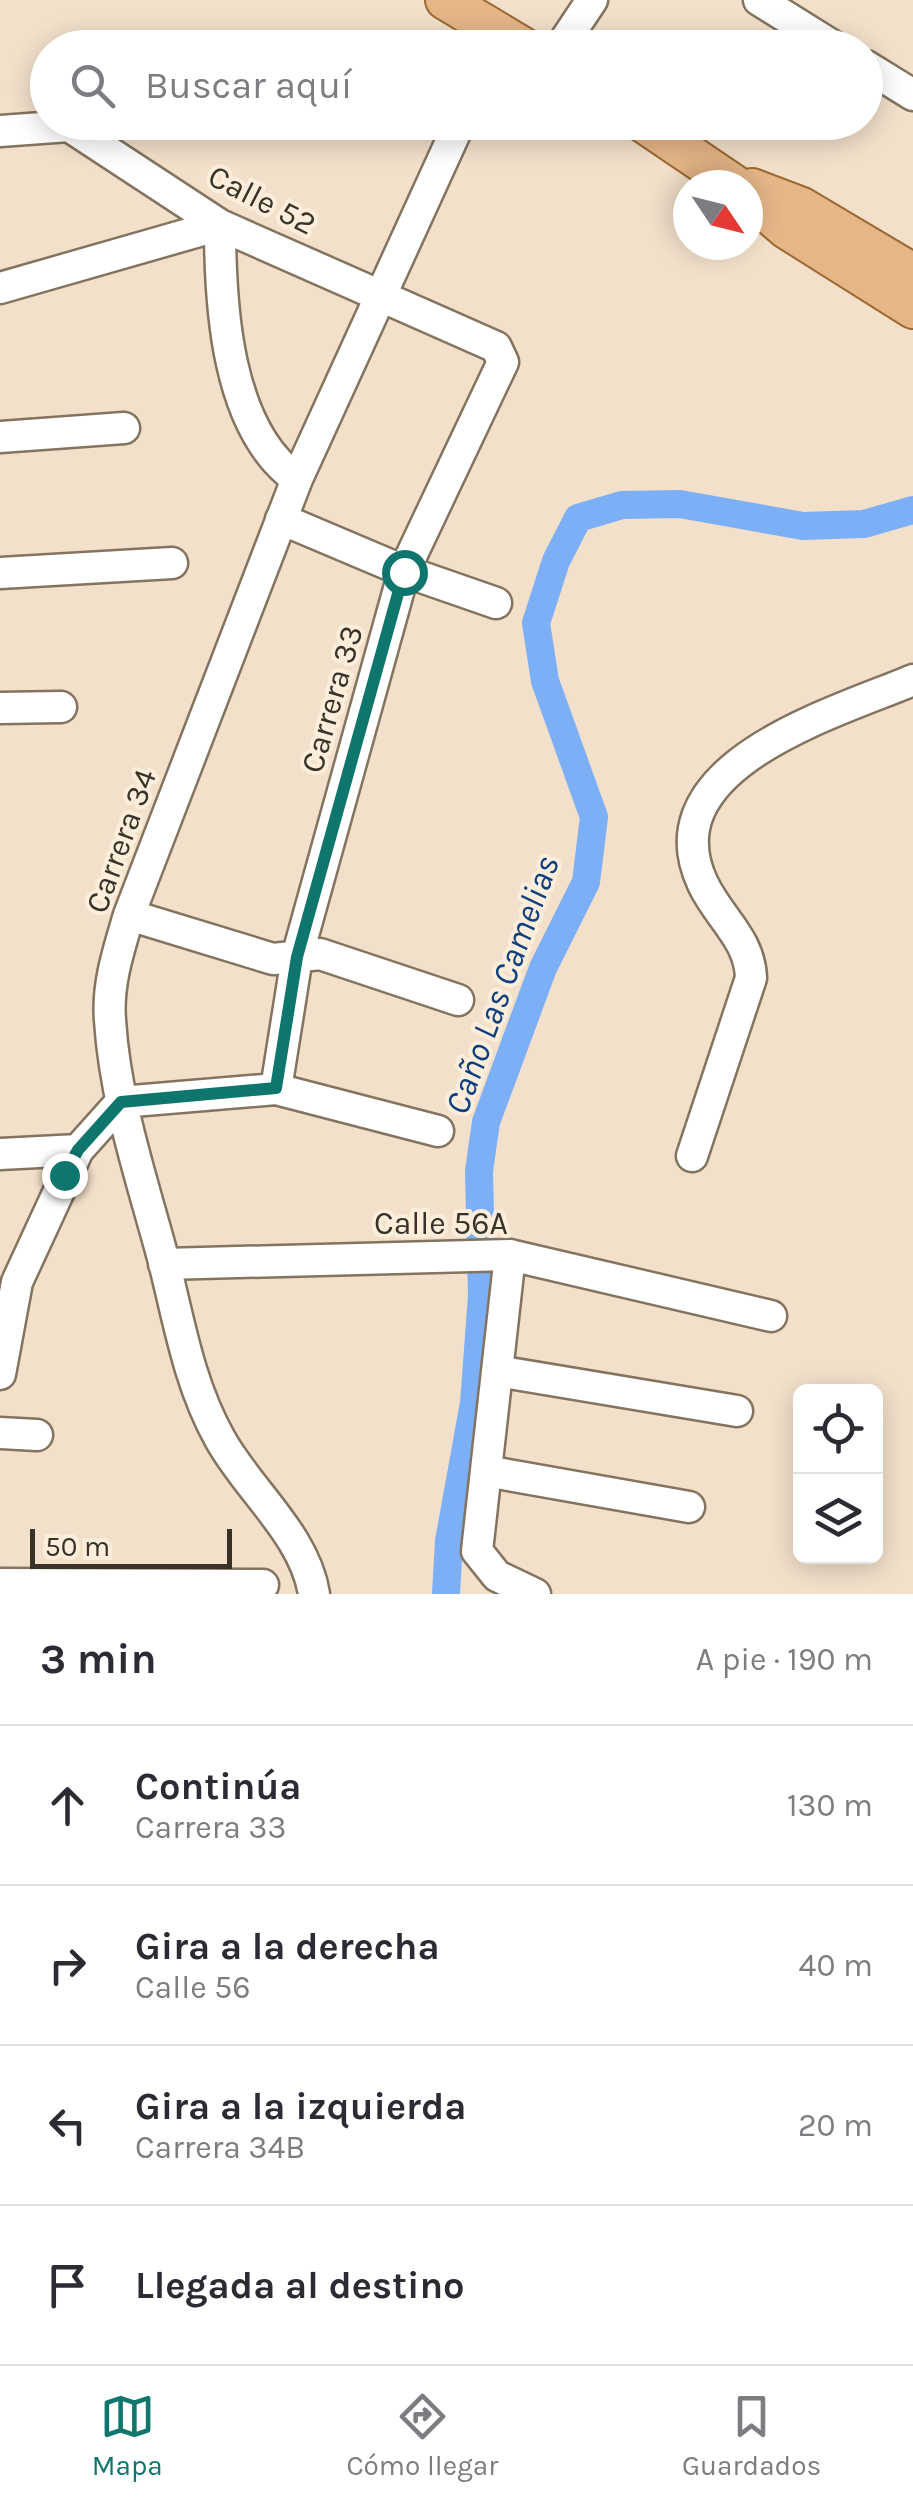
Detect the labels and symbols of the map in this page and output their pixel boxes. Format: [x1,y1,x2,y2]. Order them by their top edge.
street label: Calle 52 [202,157,322,243]
north arrow [673,170,763,260]
route start [382,550,428,596]
street label: Carrera 33 [293,621,371,777]
street label: Carrera 34 [78,764,164,918]
water label: Caño Las Camelias [436,850,568,1120]
route end [42,1153,88,1199]
street label: Calle 56A [374,1205,508,1242]
scale bar [30,1524,232,1568]

